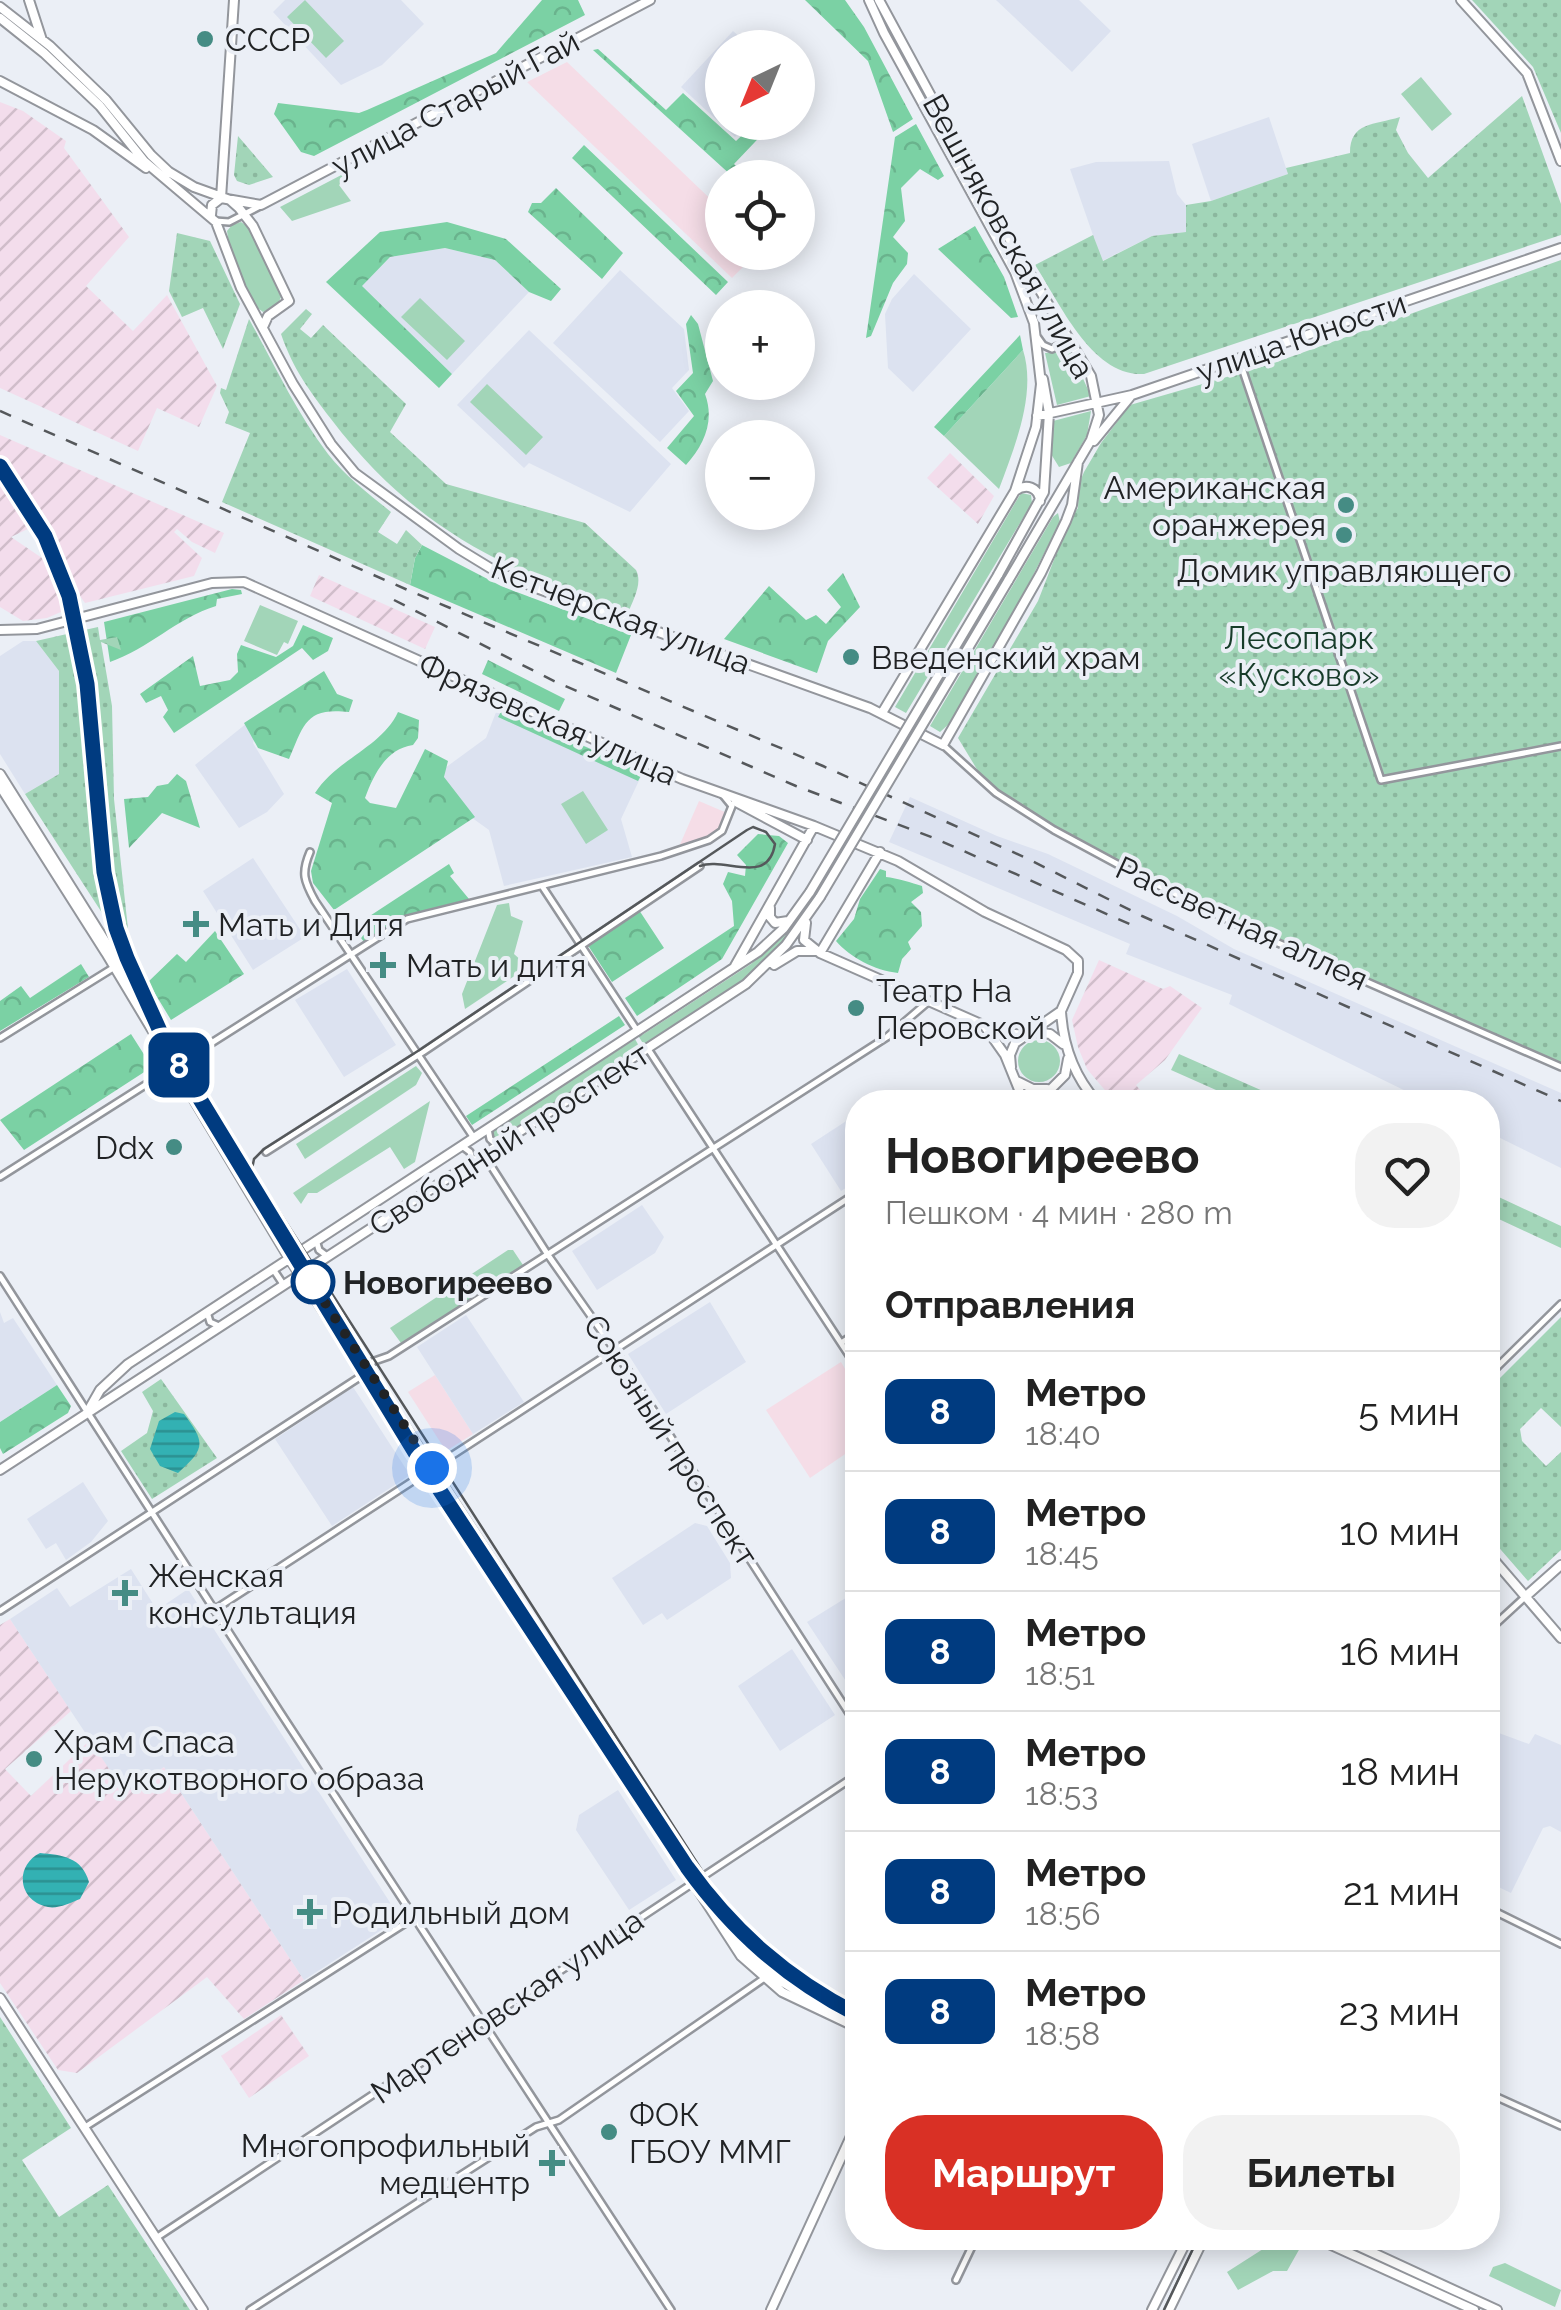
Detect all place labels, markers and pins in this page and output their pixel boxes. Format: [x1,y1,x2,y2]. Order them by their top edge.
place label: СССР [225,21,310,58]
marker: СССР [194,28,216,50]
place label: Американская оранжерея [1104,469,1326,543]
marker: Американская оранжерея [1335,494,1357,516]
marker: Домик управляющего [1333,524,1355,546]
place label: Домик управляющего [1177,552,1512,589]
place label: Введенский храм [871,639,1140,676]
marker: Введенский храм [840,646,862,668]
place label: Мать и Дитя [218,906,404,943]
marker: Мать и Дитя [183,911,209,937]
place label: Мать и дитя [406,947,586,984]
marker: Мать и дитя [370,952,396,978]
place label: Театр На Перовской [876,972,1045,1046]
marker: Театр На Перовской [845,997,867,1019]
place label: Ddx [95,1129,154,1166]
marker: Ddx [163,1136,185,1158]
marker: Новогиреево [292,1261,334,1303]
place label: Новогиреево [343,1264,553,1301]
place label: Женская консультация [148,1557,357,1631]
marker: Женская консультация [112,1580,138,1606]
place label: Храм Спаса Нерукотворного образа [54,1723,424,1797]
marker: Храм Спаса Нерукотворного образа [23,1748,45,1770]
place label: Родильный дом [332,1894,570,1931]
marker: Родильный дом [297,1899,323,1925]
place label: ФОК ГБОУ ММГ [629,2096,791,2170]
marker: ФОК ГБОУ ММГ [598,2121,620,2143]
place label: Многопрофильный медцентр [241,2127,530,2201]
marker: Многопрофильный медцентр [539,2150,565,2176]

